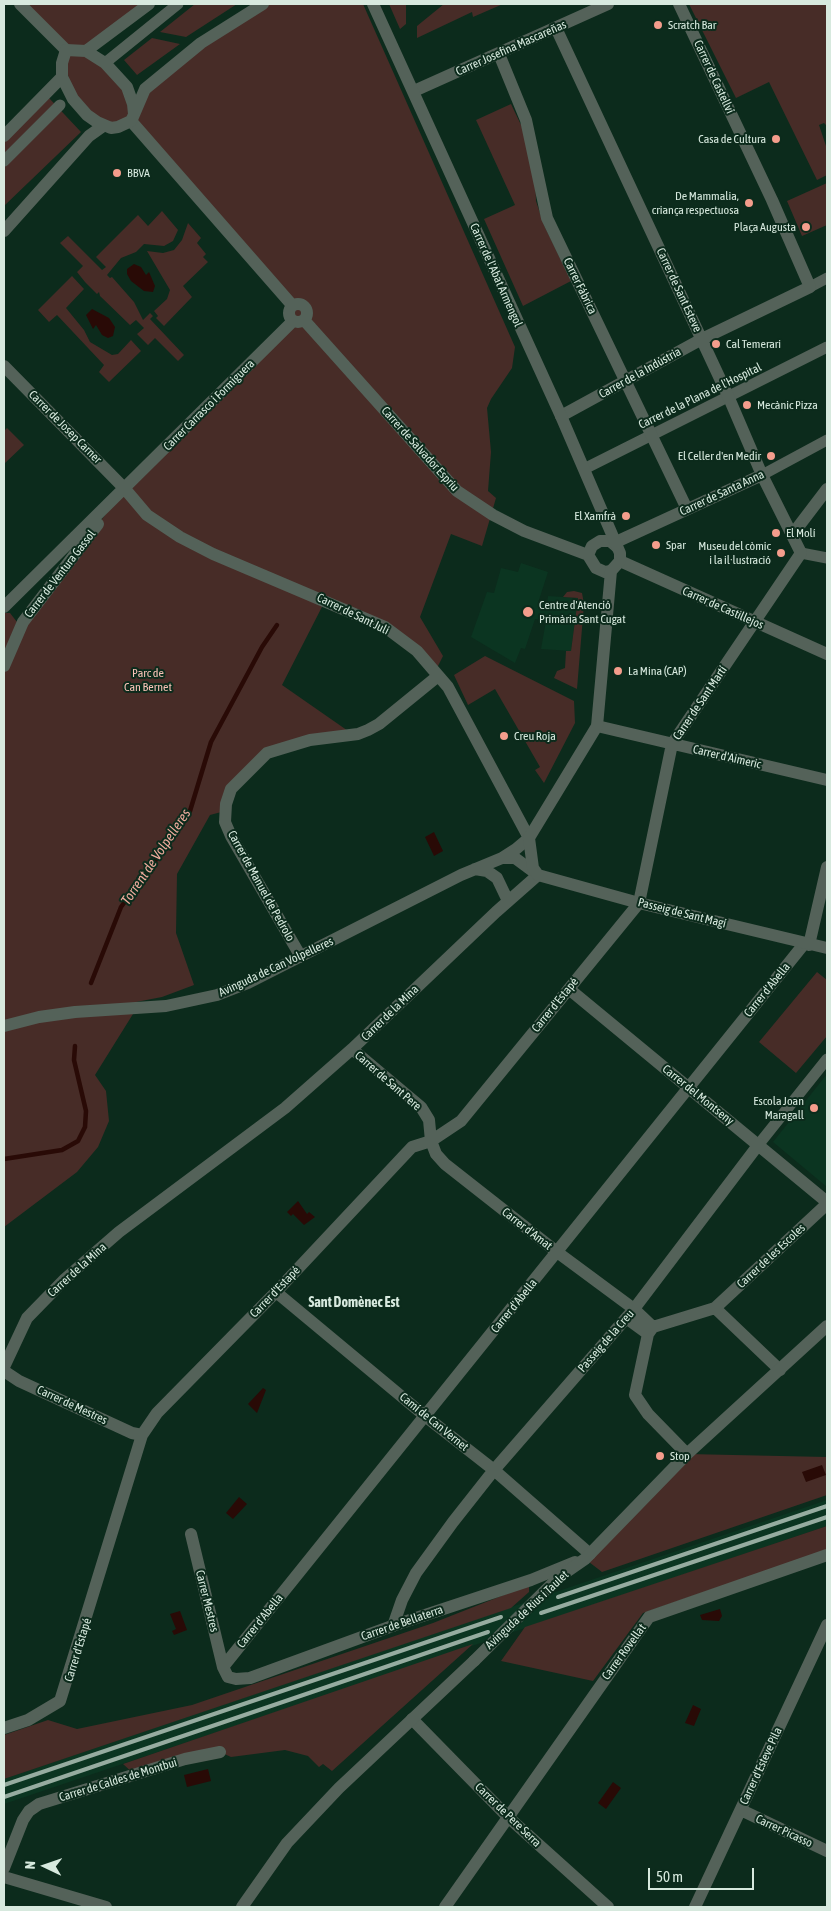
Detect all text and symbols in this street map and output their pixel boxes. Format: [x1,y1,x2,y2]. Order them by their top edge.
street label: Carrer Josefina Mascareñas [453,17,569,79]
place label: Scratch Bar [668,18,716,32]
marker: Scratch Bar [652,19,664,31]
street label: Carrer de Castellví [691,38,737,116]
place label: Casa de Cultura [698,132,766,146]
marker: Casa de Cultura [770,133,782,145]
place label: BBVA [127,166,150,180]
marker: BBVA [111,167,123,179]
place label: De Mammalia, criança respectuosa [652,189,739,217]
marker: De Mammalia, criança respectuosa [743,197,755,209]
place label: Plaça Augusta [734,220,796,234]
street label: Carrer de l'Abat Armengol [467,221,525,329]
marker: Plaça Augusta [800,221,812,233]
street label: Carrer de Sant Esteve [653,246,705,334]
street label: Carrer Fábrica [560,255,600,317]
place label: Cal Temerari [726,337,781,351]
marker: Cal Temerari [710,338,722,350]
street label: Carrer de la Indústria [596,344,684,402]
street label: Carrer Carrasco i Formiguera [160,356,258,454]
street label: Carrer de la Plana de l'Hospital [636,360,764,432]
street label: Carrer de Josep Carner [26,388,104,466]
place label: Mecànic Pizza [757,398,818,412]
marker: Mecànic Pizza [741,399,753,411]
street label: Carrer de Salvador Espriu [378,404,462,494]
place label: El Celler d'en Medir [678,449,761,463]
marker: El Celler d'en Medir [765,450,777,462]
street label: Carrer de Santa Anna [677,467,767,519]
place label: El Xamfrà [574,509,616,523]
marker: El Xamfrà [620,510,632,522]
place label: El Molí [786,526,816,540]
street label: Carrer de Ventura Gassol [21,527,99,621]
marker: El Molí [770,527,782,539]
place label: Spar [666,538,686,552]
marker: Spar [650,539,662,551]
place label: Museu del còmic i la il·lustració [698,539,771,567]
marker: Museu del còmic i la il·lustració [775,547,787,559]
street label: Carrer de Castillejos [680,584,766,632]
street label: Carrer de Sant Juli [315,590,391,638]
place label: Centre d'Atenció Primària Sant Cugat [539,598,626,626]
marker: Centre d'Atenció Primària Sant Cugat [521,605,535,619]
street label: Carrer de Sant Martí [670,663,730,743]
place label: La Mina (CAP) [628,664,687,678]
marker: La Mina (CAP) [612,665,624,677]
park label: Parc de Can Bernet [124,666,172,694]
place label: Creu Roja [514,729,556,743]
marker: Creu Roja [498,730,510,742]
street label: Carrer d'Aimeric [691,742,763,772]
water label: Torrent de Volpelleres [118,806,194,908]
street label: Carrer de Manuel de Pedrolo [225,828,297,944]
street label: Passeig de Sant Magí [636,895,728,931]
street label: Avinguda de Can Volpelleres [216,934,336,1000]
street label: Carrer d'Abella [741,960,793,1020]
street label: Carrer d'Estapé [529,975,581,1035]
street label: Carrer de la Mina [358,982,422,1044]
street label: Carrer de Sant Pere [352,1048,424,1114]
street label: Carrer del Montseny [659,1062,737,1128]
place label: Escola Joan Maragall [753,1094,804,1122]
marker: Escola Joan Maragall [808,1102,820,1114]
street label: Carrer d'Amat [499,1205,555,1253]
street label: Carrer de les Escoles [734,1221,808,1291]
street label: Carrer de la Mina [45,1240,109,1300]
street label: Carrer d'Estapé [247,1263,303,1321]
street label: Carrer d'Abella [488,1276,540,1336]
district label: Sant Domènec Est [308,1295,400,1311]
street label: Passeig de la Creu [575,1307,637,1375]
street label: Carrer de Mestres [35,1382,109,1428]
street label: Camí de Can Vernet [397,1390,471,1454]
place label: Stop [670,1449,690,1463]
marker: Stop [654,1450,666,1462]
street label: Avinguda de Rius i Taulet [482,1568,572,1652]
street label: Carrer Mestres [192,1569,222,1633]
street label: Carrer d'Abella [234,1591,286,1651]
street label: Carrer de Bellaterra [359,1602,445,1644]
street label: Carrer d'Estapé [61,1616,95,1684]
street label: Carrer Rovellat [599,1621,649,1683]
street label: Carrer d'Esteve Pila [737,1725,785,1807]
street label: Carrer de Caldes de Montbui [57,1755,179,1805]
street label: Carrer de Pere Serra [472,1780,544,1850]
street label: Carrer Picasso [753,1812,815,1850]
north arrow [20,1841,70,1891]
scale bar [651,1858,757,1890]
text: N [22,1861,38,1870]
text: 50 m [656,1868,683,1885]

